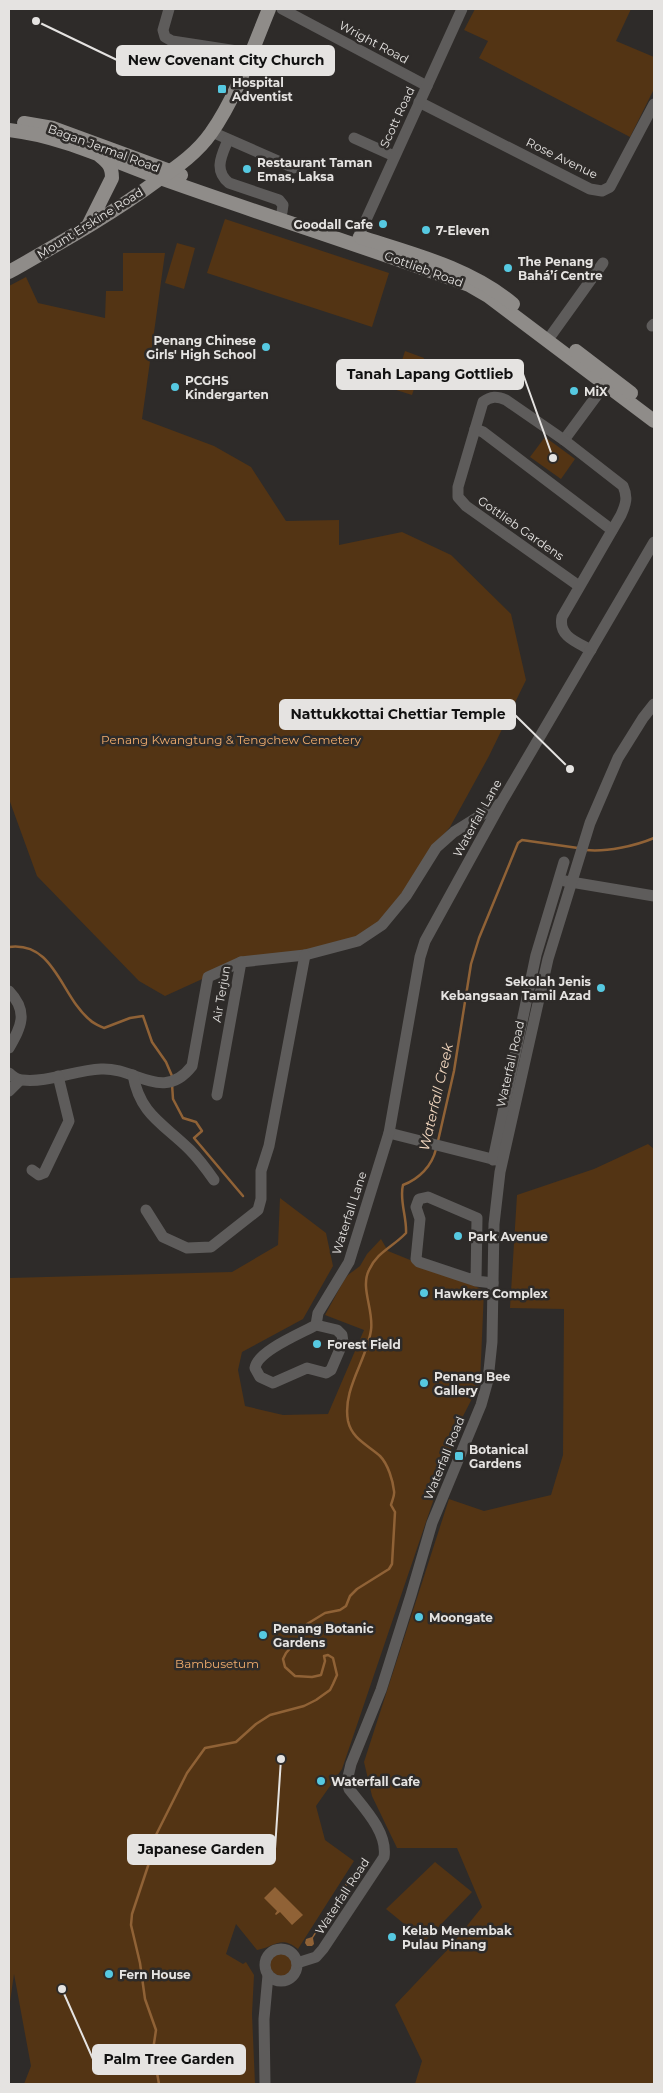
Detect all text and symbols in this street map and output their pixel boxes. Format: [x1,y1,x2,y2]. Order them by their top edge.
street label: Wright Road [337,17,411,67]
callout: New Covenant City Church [117,46,334,75]
text: New Covenant City Church [128,51,324,69]
place label: Hospital Adventist [231,75,294,104]
marker: Hospital Adventist [216,83,228,95]
street label: Scott Road [376,84,418,150]
street label: Bagan Jermal Road [46,121,162,175]
street label: Rose Avenue [524,134,600,182]
place label: Restaurant Taman Emas, Laksa [257,155,372,184]
marker: Restaurant Taman Emas, Laksa [241,163,253,175]
street label: Mount Erskine Road [34,184,146,262]
place label: Goodall Cafe [294,217,373,232]
marker: Goodall Cafe [377,218,389,230]
place label: 7-Eleven [436,223,489,238]
marker: 7-Eleven [420,224,432,236]
street label: Gottlieb Road [383,248,465,290]
place label: The Penang Bahá’í Centre [518,254,603,283]
marker: The Penang Bahá’í Centre [502,262,514,274]
place label: Penang Chinese Girls' High School [146,333,256,362]
marker: Penang Chinese Girls' High School [260,341,272,353]
callout: Tanah Lapang Gottlieb [337,360,523,389]
text: Tanah Lapang Gottlieb [347,365,514,383]
place label: PCGHS Kindergarten [185,373,269,402]
marker: PCGHS Kindergarten [169,381,181,393]
place label: MiX [584,384,608,399]
marker: MiX [568,385,580,397]
street label: Gottlieb Gardens [475,493,567,563]
callout: Nattukkottai Chettiar Temple [280,700,515,729]
text: Nattukkottai Chettiar Temple [290,705,506,723]
park label: Penang Kwangtung & Tengchew Cemetery [101,732,361,747]
street label: Waterfall Lane [449,776,505,860]
street label: Air Terjun [209,964,233,1024]
place label: Sekolah Jenis Kebangsaan Tamil Azad [440,974,592,1003]
marker: Sekolah Jenis Kebangsaan Tamil Azad [595,982,607,994]
street label: Waterfall Road [493,1019,527,1109]
water label: Waterfall Creek [415,1041,457,1152]
street label: Waterfall Lane [328,1169,370,1257]
place label: Park Avenue [468,1229,548,1244]
marker: Park Avenue [452,1230,464,1242]
place label: Hawkers Complex [434,1286,549,1301]
marker: Hawkers Complex [418,1287,430,1299]
place label: Forest Field [327,1337,401,1352]
marker: Forest Field [311,1338,323,1350]
place label: Penang Bee Gallery [434,1369,511,1398]
marker: Penang Bee Gallery [418,1377,430,1389]
street label: Waterfall Road [420,1414,468,1502]
place label: Botanical Gardens [469,1442,528,1471]
marker: Botanical Gardens [453,1450,465,1462]
place label: Moongate [429,1610,493,1625]
marker: Moongate [413,1611,425,1623]
place label: Penang Botanic Gardens [273,1621,374,1650]
marker: Penang Botanic Gardens [257,1629,269,1641]
park label: Bambusetum [175,1656,259,1671]
place label: Waterfall Cafe [331,1774,421,1789]
marker: Waterfall Cafe [315,1775,327,1787]
callout: Japanese Garden [128,1835,275,1864]
text: Japanese Garden [137,1840,264,1858]
street label: Waterfall Road [312,1855,372,1937]
place label: Kelab Menembak Pulau Pinang [402,1923,512,1952]
marker: Kelab Menembak Pulau Pinang [386,1931,398,1943]
place label: Fern House [119,1967,191,1982]
marker: Fern House [103,1968,115,1980]
callout: Palm Tree Garden [93,2045,245,2074]
text: Palm Tree Garden [103,2050,235,2068]

